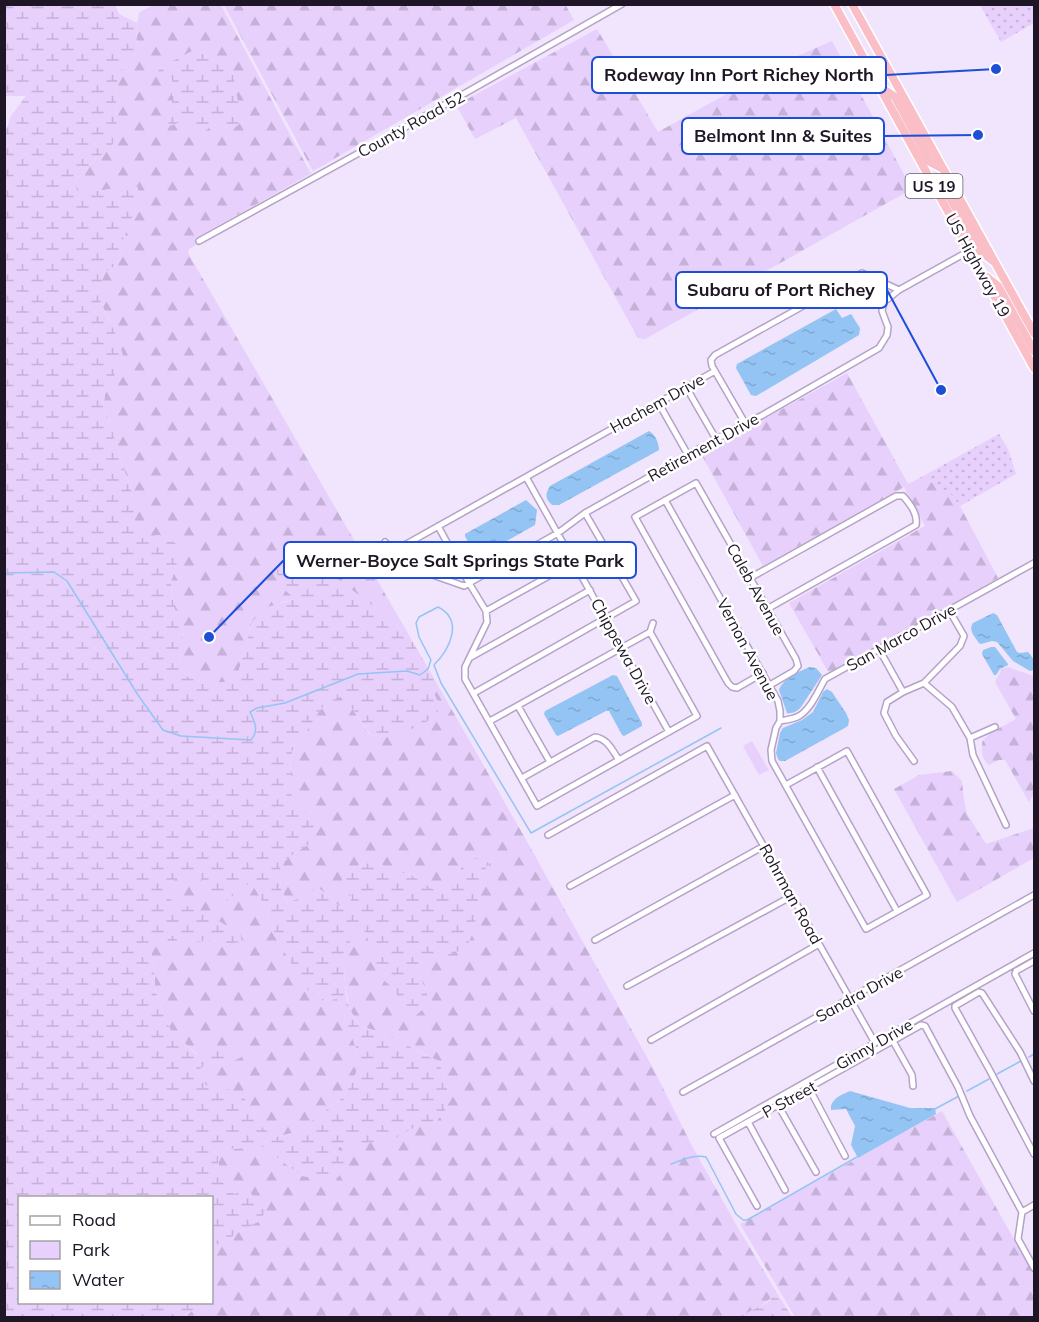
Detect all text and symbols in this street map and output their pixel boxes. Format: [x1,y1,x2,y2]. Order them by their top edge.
callout: Rodeway Inn Port Richey North [592,57,886,93]
text: Rodeway Inn Port Richey North [604,63,874,86]
street label: County Road 52 [354,86,468,162]
callout: Belmont Inn & Suites [682,118,884,154]
text: Belmont Inn & Suites [694,124,872,147]
road number: US 19 [906,174,962,198]
street label: US Highway 19 [941,209,1015,321]
callout: Subaru of Port Richey [676,272,887,308]
text: Subaru of Port Richey [687,278,875,301]
street label: Hachem Drive [606,369,708,437]
street label: Retirement Drive [644,408,762,486]
street label: Caleb Avenue [722,539,790,639]
callout: Werner-Boyce Salt Springs State Park [284,542,636,578]
text: Werner-Boyce Salt Springs State Park [296,549,625,572]
street label: Chippewa Drive [587,595,661,707]
street label: Vernon Avenue [713,595,783,703]
street label: San Marco Drive [843,599,959,675]
street label: Rohrman Road [755,840,827,948]
street label: Sandra Drive [812,962,906,1026]
street label: Ginny Drive [832,1014,916,1074]
street label: P Street [758,1076,820,1122]
legend [18,1196,213,1304]
text: Road [72,1208,116,1231]
text: Park [72,1238,111,1261]
text: Water [72,1268,125,1291]

